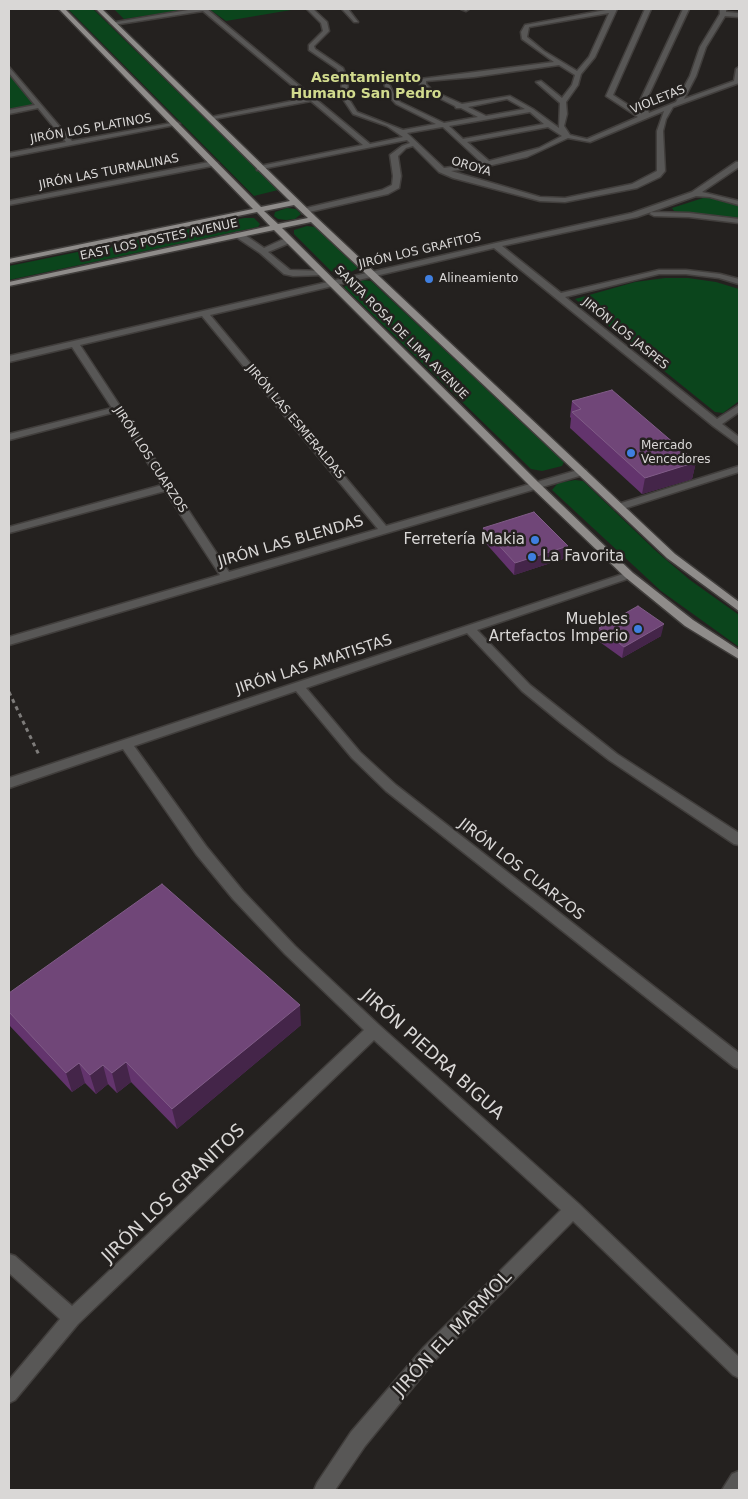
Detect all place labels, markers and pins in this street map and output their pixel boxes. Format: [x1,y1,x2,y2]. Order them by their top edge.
place label: Alineamiento [439,272,518,286]
marker: Alineamiento [423,273,435,285]
place label: Mercado Vencedores [641,439,711,467]
marker: Mercado Vencedores [625,447,637,459]
place label: Ferretería Makia [403,531,525,549]
marker: Ferretería Makia [529,534,541,546]
place label: La Favorita [542,548,624,566]
marker: La Favorita [526,551,538,563]
place label: Muebles Artefactos Imperio [489,611,628,646]
marker: Muebles Artefactos Imperio [632,623,644,635]

